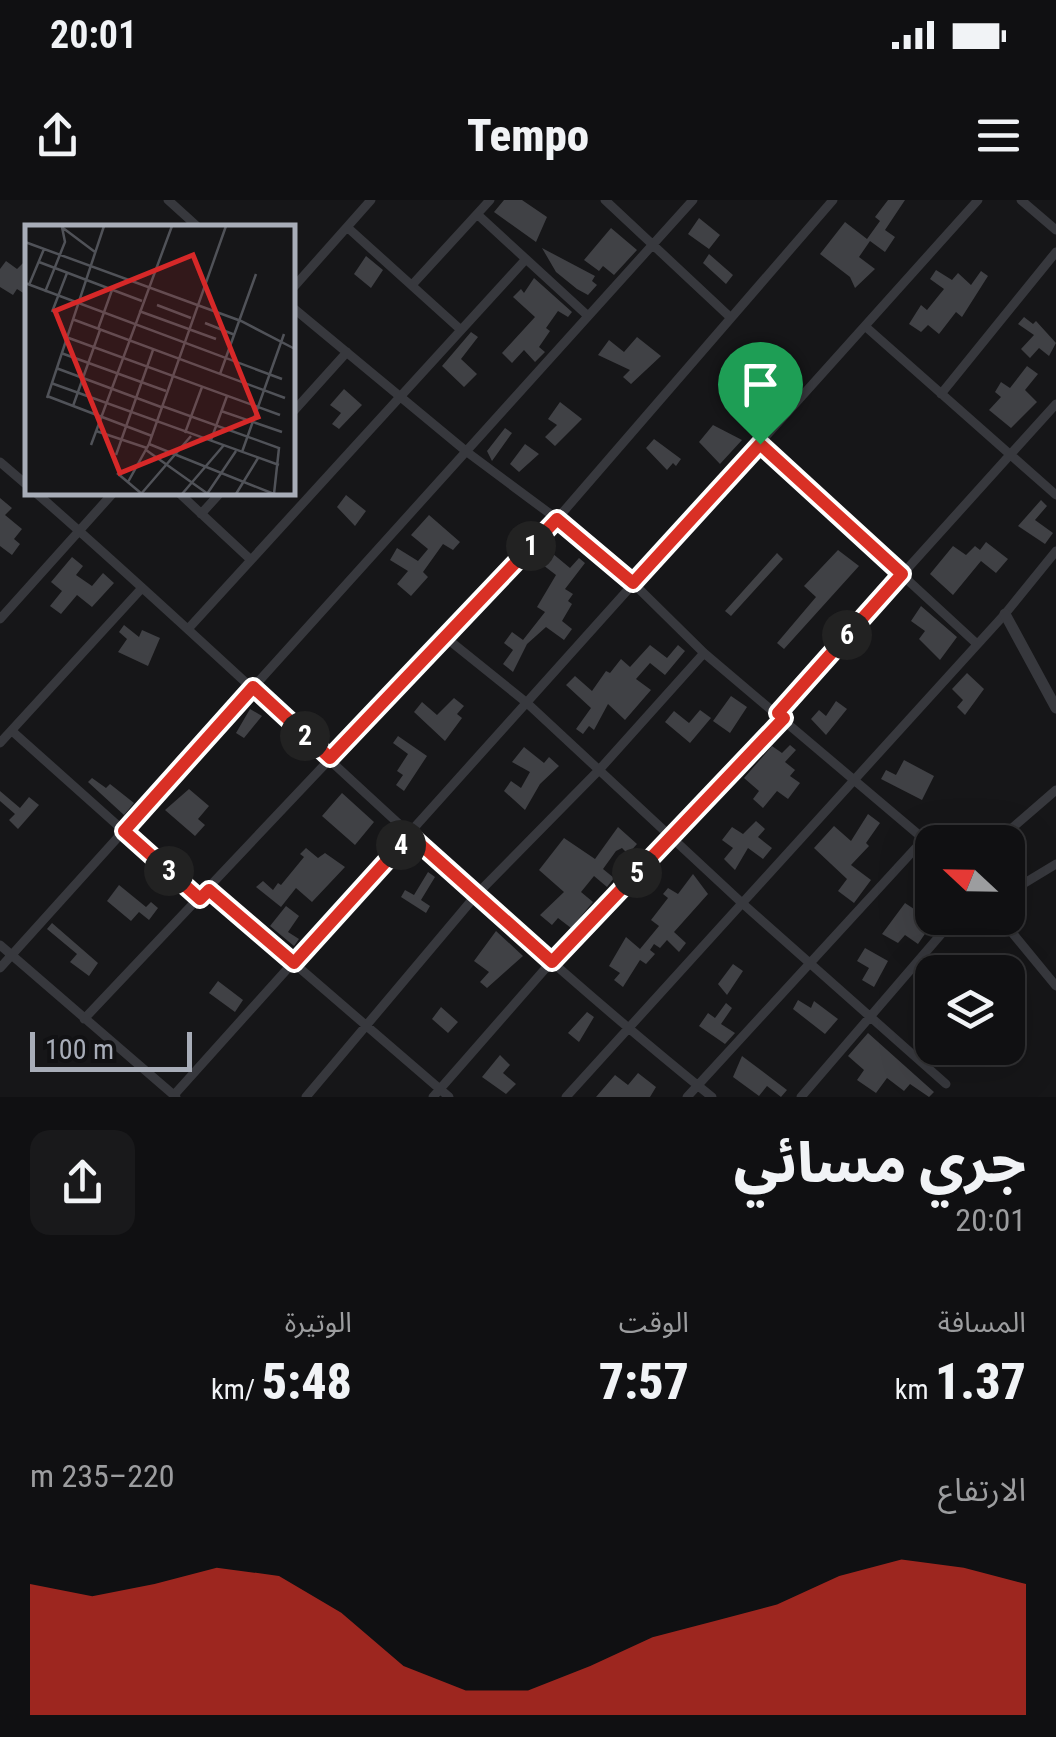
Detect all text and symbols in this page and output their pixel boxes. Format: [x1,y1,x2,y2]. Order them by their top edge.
text: 20:01 [50,13,137,57]
icon: share [30,108,85,163]
icon: menu [971,108,1026,163]
text: Tempo [467,109,589,162]
inset map [25,225,295,495]
pin [718,342,803,445]
icon: arrive [733,357,788,412]
pin: 1 [506,521,556,571]
text: 1 [524,529,538,562]
pin: 6 [822,610,872,660]
text: 6 [840,618,854,651]
pin: 2 [280,711,330,761]
text: 2 [298,719,312,752]
pin: 4 [376,820,426,870]
north arrow [915,825,1025,935]
map controls [915,825,1025,1065]
text: 4 [394,828,408,861]
pin: 3 [144,846,194,896]
pin: 5 [612,848,662,898]
text: 3 [162,854,176,887]
text: 5 [630,856,644,889]
button: layers [915,955,1025,1065]
scale bar [30,1027,192,1071]
text: 100 m [45,1033,114,1066]
button: share [30,1130,135,1235]
text: جري مسائي [734,1131,1026,1195]
text: 20:01 [955,1201,1026,1239]
text: الوتيرة [285,1306,352,1339]
text: الوقت [619,1306,689,1339]
text: المسافة [938,1306,1026,1339]
text: 5:48 [262,1353,352,1411]
text: 7:57 [599,1353,689,1411]
text: 1.37 [935,1353,1026,1411]
text: /km [211,1373,262,1406]
text: km [895,1373,935,1406]
text: 220–235 m [30,1457,175,1495]
text: الارتفاع [938,1471,1026,1509]

